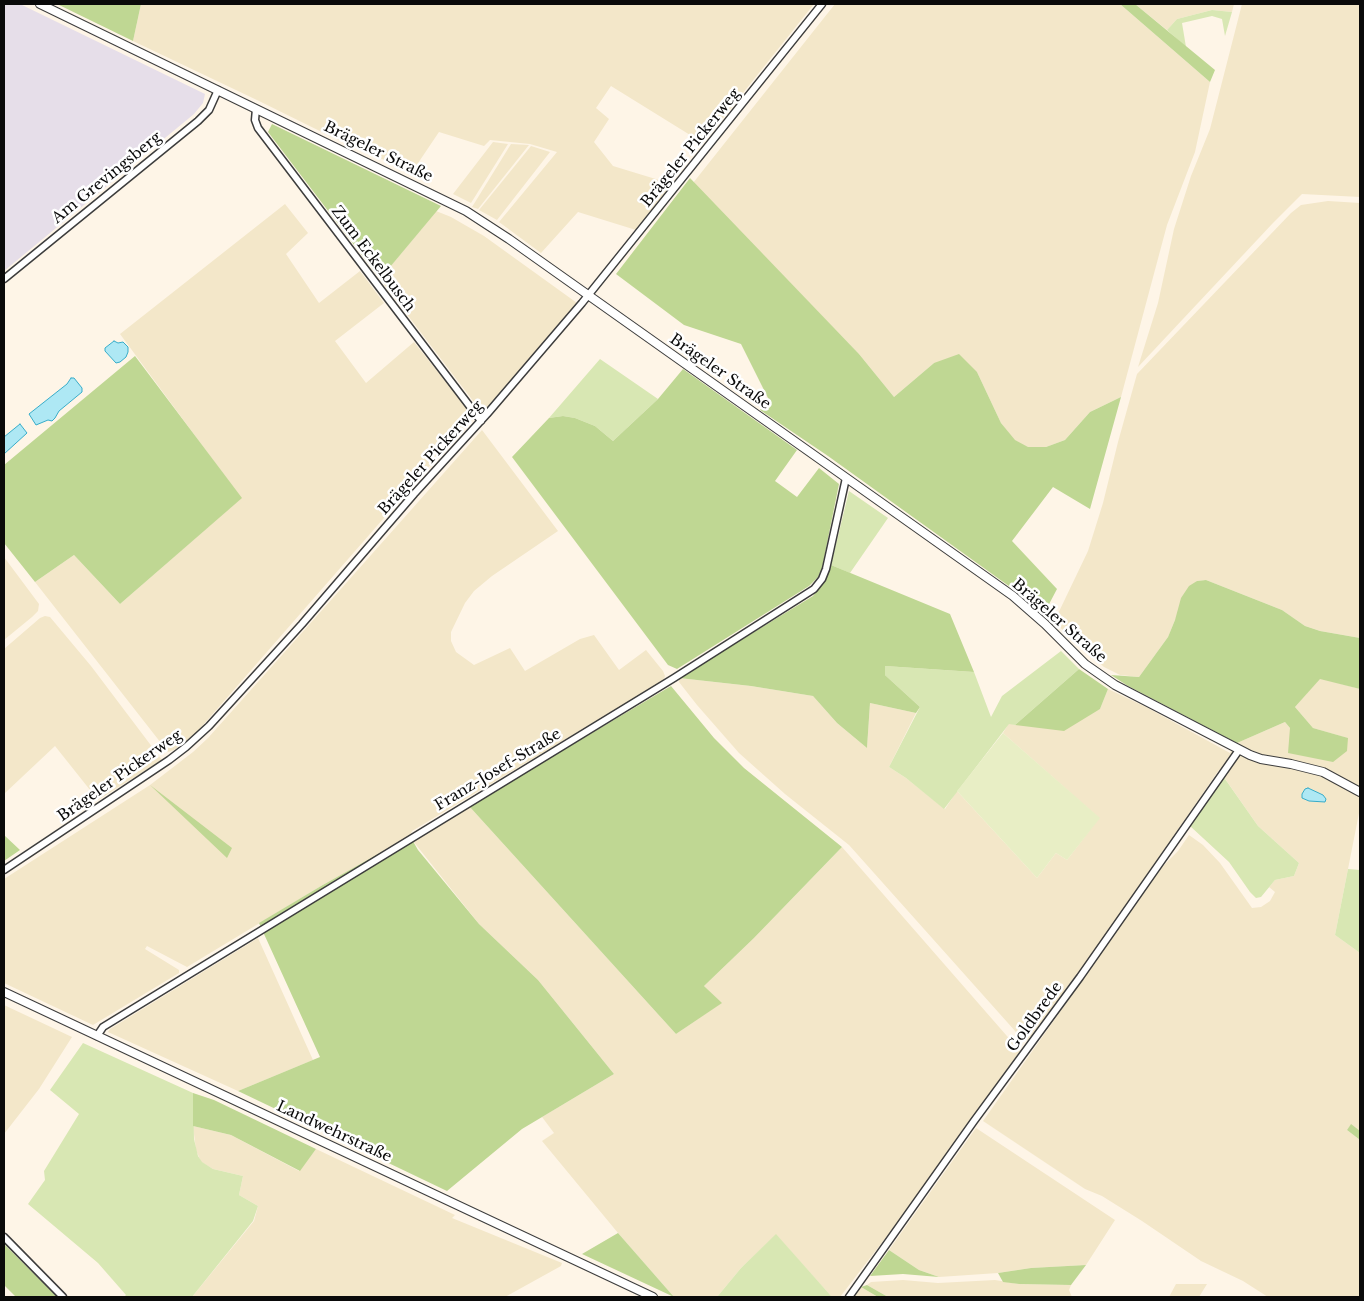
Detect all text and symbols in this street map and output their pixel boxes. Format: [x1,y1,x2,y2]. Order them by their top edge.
street label: Brägeler Pickerweg [638,85,744,211]
street label: Brägeler Straße [321,118,435,186]
street label: Am Grevingsberg [49,128,165,228]
street label: Zum Eckelbusch [327,202,419,316]
street label: Brägeler Straße [666,331,774,413]
street label: Brägeler Pickerweg [375,397,487,519]
street label: Brägeler Straße [1008,575,1110,667]
street label: Franz-Josef-Straße [432,725,564,815]
street label: Brägeler Pickerweg [54,726,186,826]
street label: Goldbrede [1004,979,1066,1055]
street label: Landwehrstraße [274,1097,394,1167]

